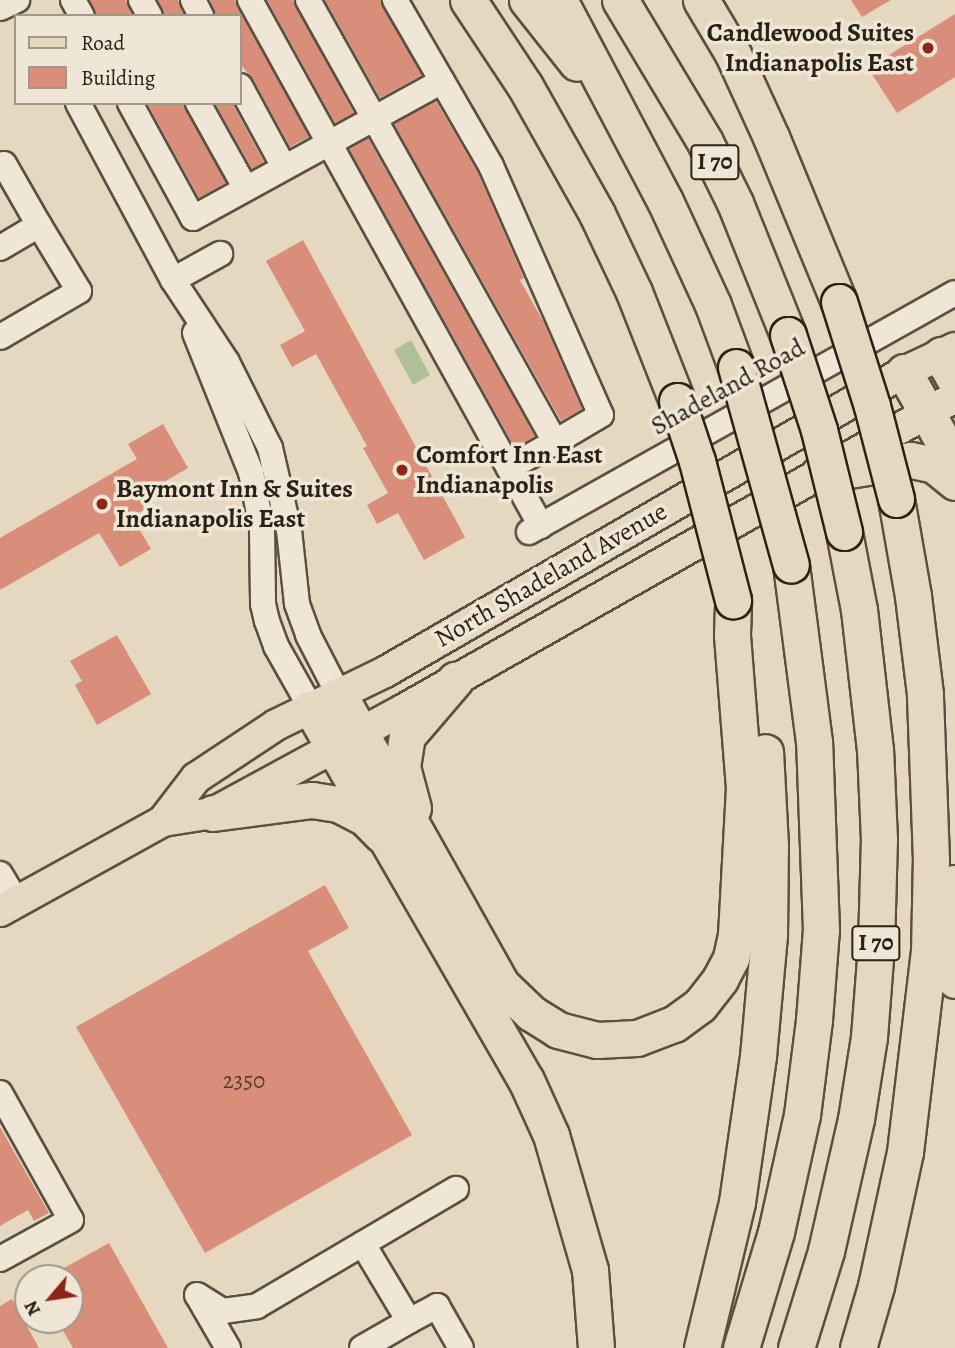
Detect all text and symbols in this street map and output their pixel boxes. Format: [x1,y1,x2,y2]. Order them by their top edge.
legend [14,14,242,105]
place label: Candlewood Suites Indianapolis East [707,17,914,78]
text: Road [81,29,125,57]
marker: Candlewood Suites Indianapolis East [920,40,936,56]
text: Building [81,64,155,92]
road number: I 70 [689,142,741,182]
street label: Shadeland Road [646,332,810,442]
place label: Comfort Inn East Indianapolis [416,439,603,500]
marker: Comfort Inn East Indianapolis [394,462,410,478]
place label: Baymont Inn & Suites Indianapolis East [116,473,353,534]
marker: Baymont Inn & Suites Indianapolis East [94,496,110,512]
street label: North Shadeland Avenue [429,496,673,654]
road number: I 70 [850,923,902,964]
house number: 2350 [223,1067,265,1095]
north arrow [14,1264,84,1334]
text: N [18,1296,47,1321]

